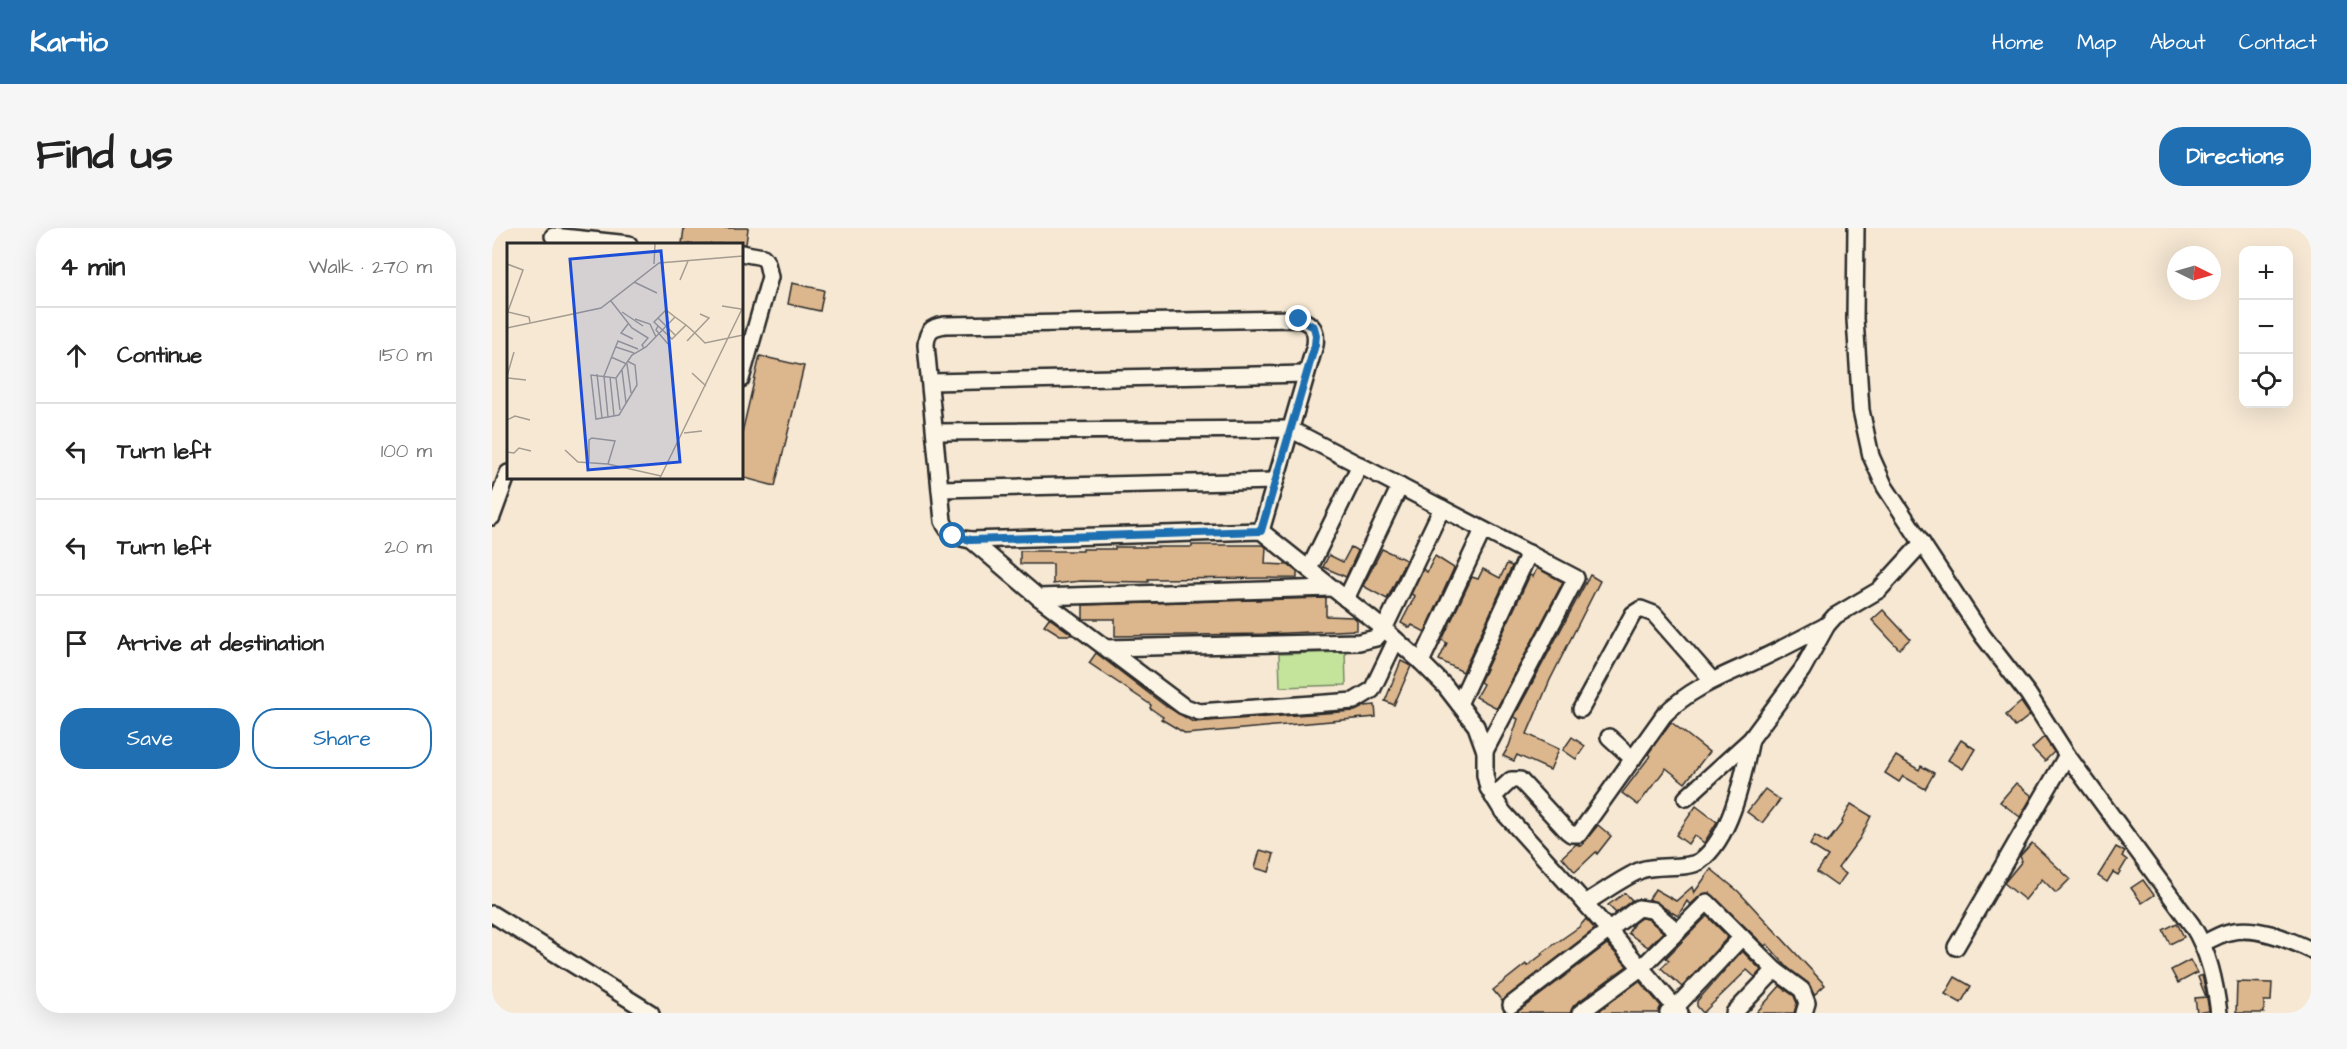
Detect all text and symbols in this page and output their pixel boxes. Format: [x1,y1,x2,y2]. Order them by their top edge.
text: Kartio [30,23,108,62]
text: Home [1992,28,2044,57]
text: Map [2077,28,2117,57]
text: About [2150,28,2206,57]
text: Contact [2239,28,2317,57]
text: Find us [36,127,173,185]
button: Directions [2159,127,2311,186]
inset map [507,243,742,478]
north arrow [2167,246,2221,300]
map controls [2239,246,2293,408]
button: + [2239,246,2293,300]
text: 4 min [60,249,125,285]
text: Walk · 270 m [309,253,432,281]
button: − [2239,300,2293,354]
route end [1285,305,1311,331]
icon: ahead [60,339,93,372]
text: Continue [117,340,202,371]
text: 150 m [379,341,432,369]
button: locate [2239,354,2293,408]
icon: left [60,435,93,468]
text: Turn left [117,436,211,467]
text: 100 m [381,437,432,465]
route start [939,522,965,548]
icon: left [60,531,93,564]
text: Turn left [117,532,211,563]
text: 20 m [384,533,432,561]
icon: arrive [60,627,93,660]
text: Arrive at destination [117,628,324,659]
button: Save [60,708,240,769]
button: Share [252,708,432,769]

